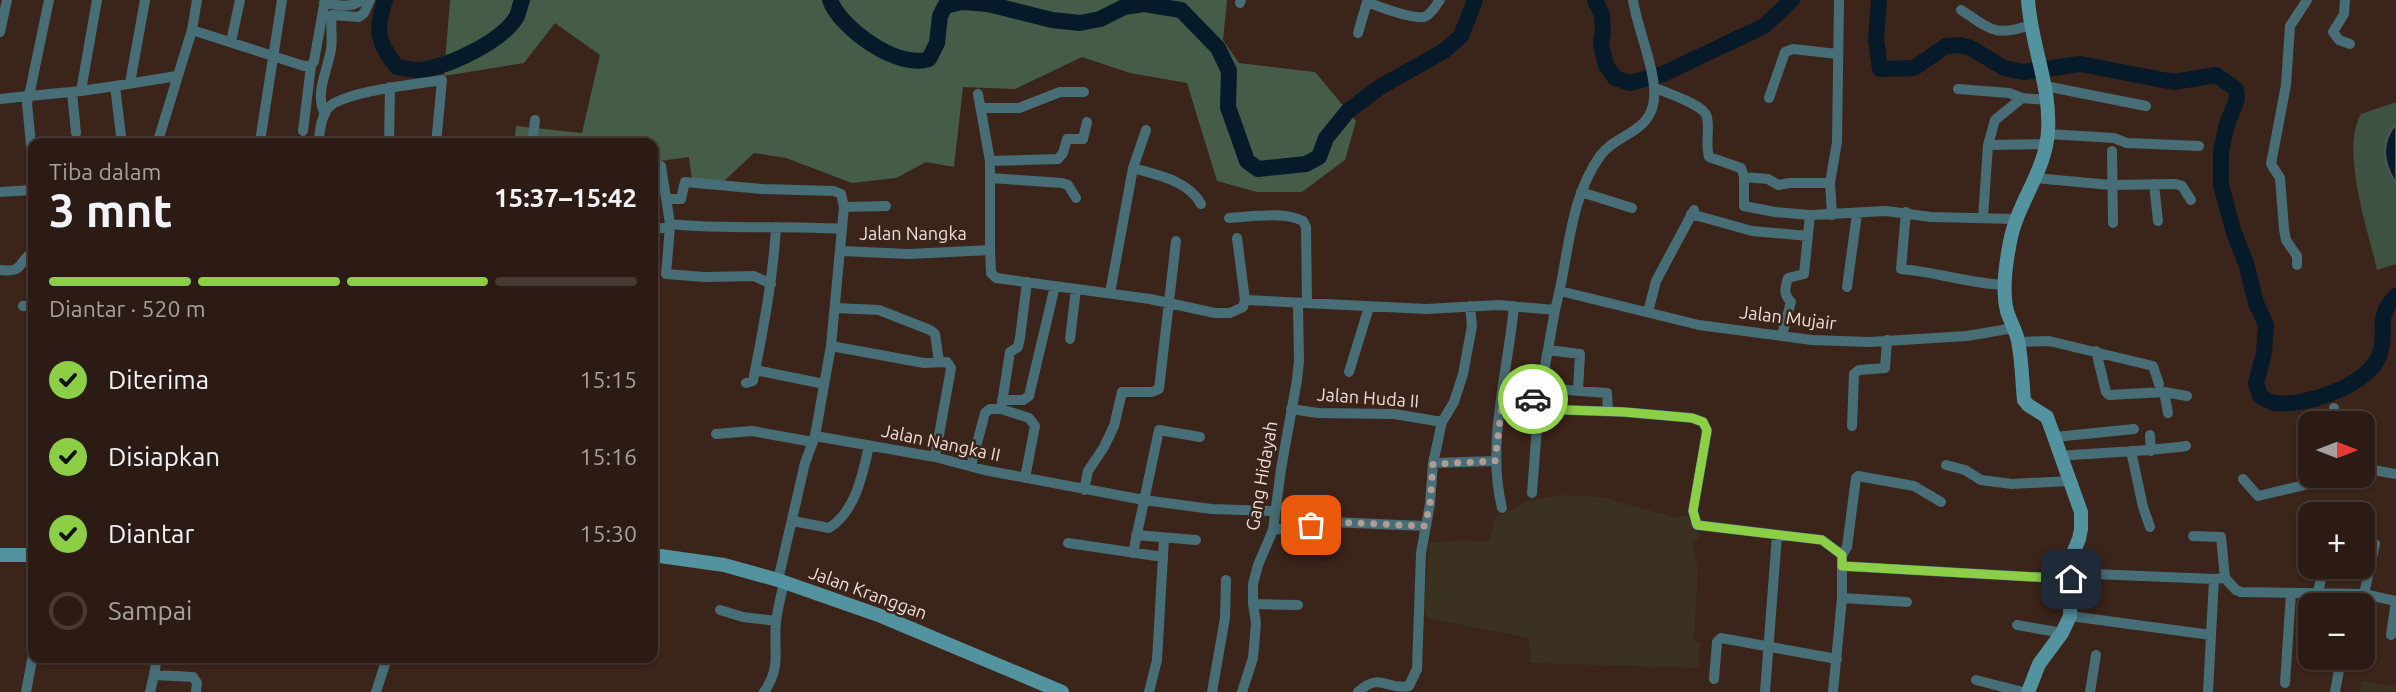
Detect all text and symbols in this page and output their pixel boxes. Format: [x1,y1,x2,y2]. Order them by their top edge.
text: Tiba dalam [49,159,161,184]
text: 15:37–15:42 [494,183,637,212]
text: 3 mnt [49,184,172,236]
street label: Jalan Nangka [859,223,967,243]
text: Diantar · 520 m [49,296,206,321]
street label: Jalan Mujair [1739,301,1838,333]
icon: check [49,361,87,399]
courier [1498,364,1568,434]
text: Diterima [108,365,209,394]
text: 15:15 [579,367,637,392]
icon: car [1514,380,1552,418]
street label: Jalan Huda II [1316,383,1420,411]
north arrow [2298,411,2375,488]
map controls [2298,411,2375,670]
street label: Jalan Nangka II [880,420,1002,464]
street label: Gang Hidayah [1242,420,1280,532]
icon: check [49,438,87,476]
text: Disiapkan [108,442,220,471]
text: 15:16 [579,444,637,469]
pin [1281,495,1341,555]
button: + [2298,502,2375,579]
icon: bag [1292,506,1330,544]
icon: check [49,515,87,553]
text: Diantar [108,519,194,548]
text: 15:30 [579,521,637,546]
pin [2041,549,2101,609]
icon: home [2052,560,2090,598]
street label: Jalan Kranggan [807,561,930,623]
button: − [2298,593,2375,670]
text: Sampai [108,596,192,625]

